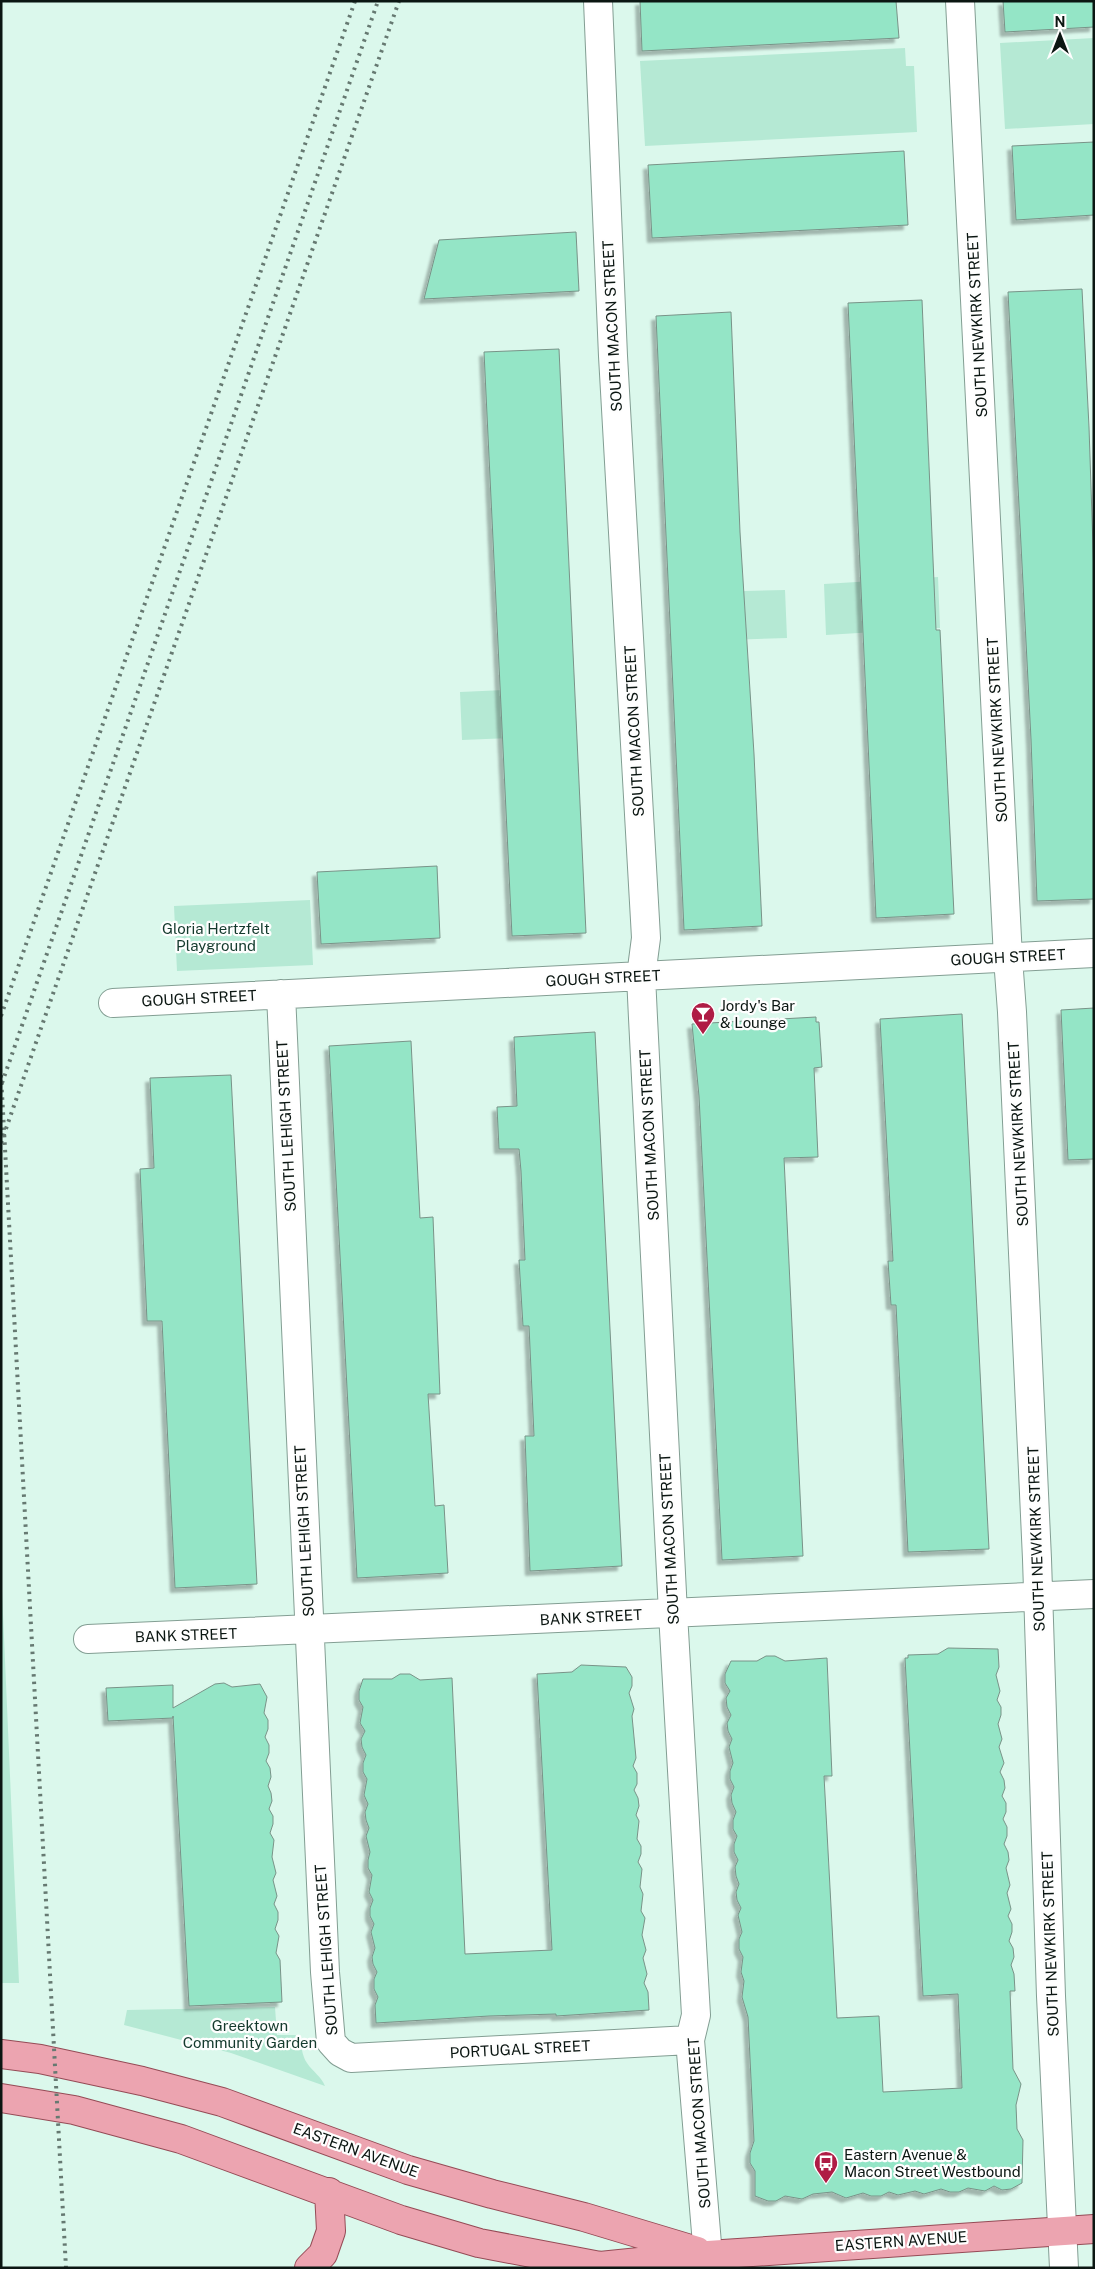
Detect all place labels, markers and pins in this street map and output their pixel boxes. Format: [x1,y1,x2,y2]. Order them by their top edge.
place label: Jordy's Bar & Lounge [720,997,795,1031]
bar icon: Jordy's Bar & Lounge [690,1001,716,1035]
place label: Eastern Avenue & Macon Street Westbound [844,2146,1021,2180]
bus stop icon: Eastern Avenue & Macon Street Westbound [813,2150,839,2184]

